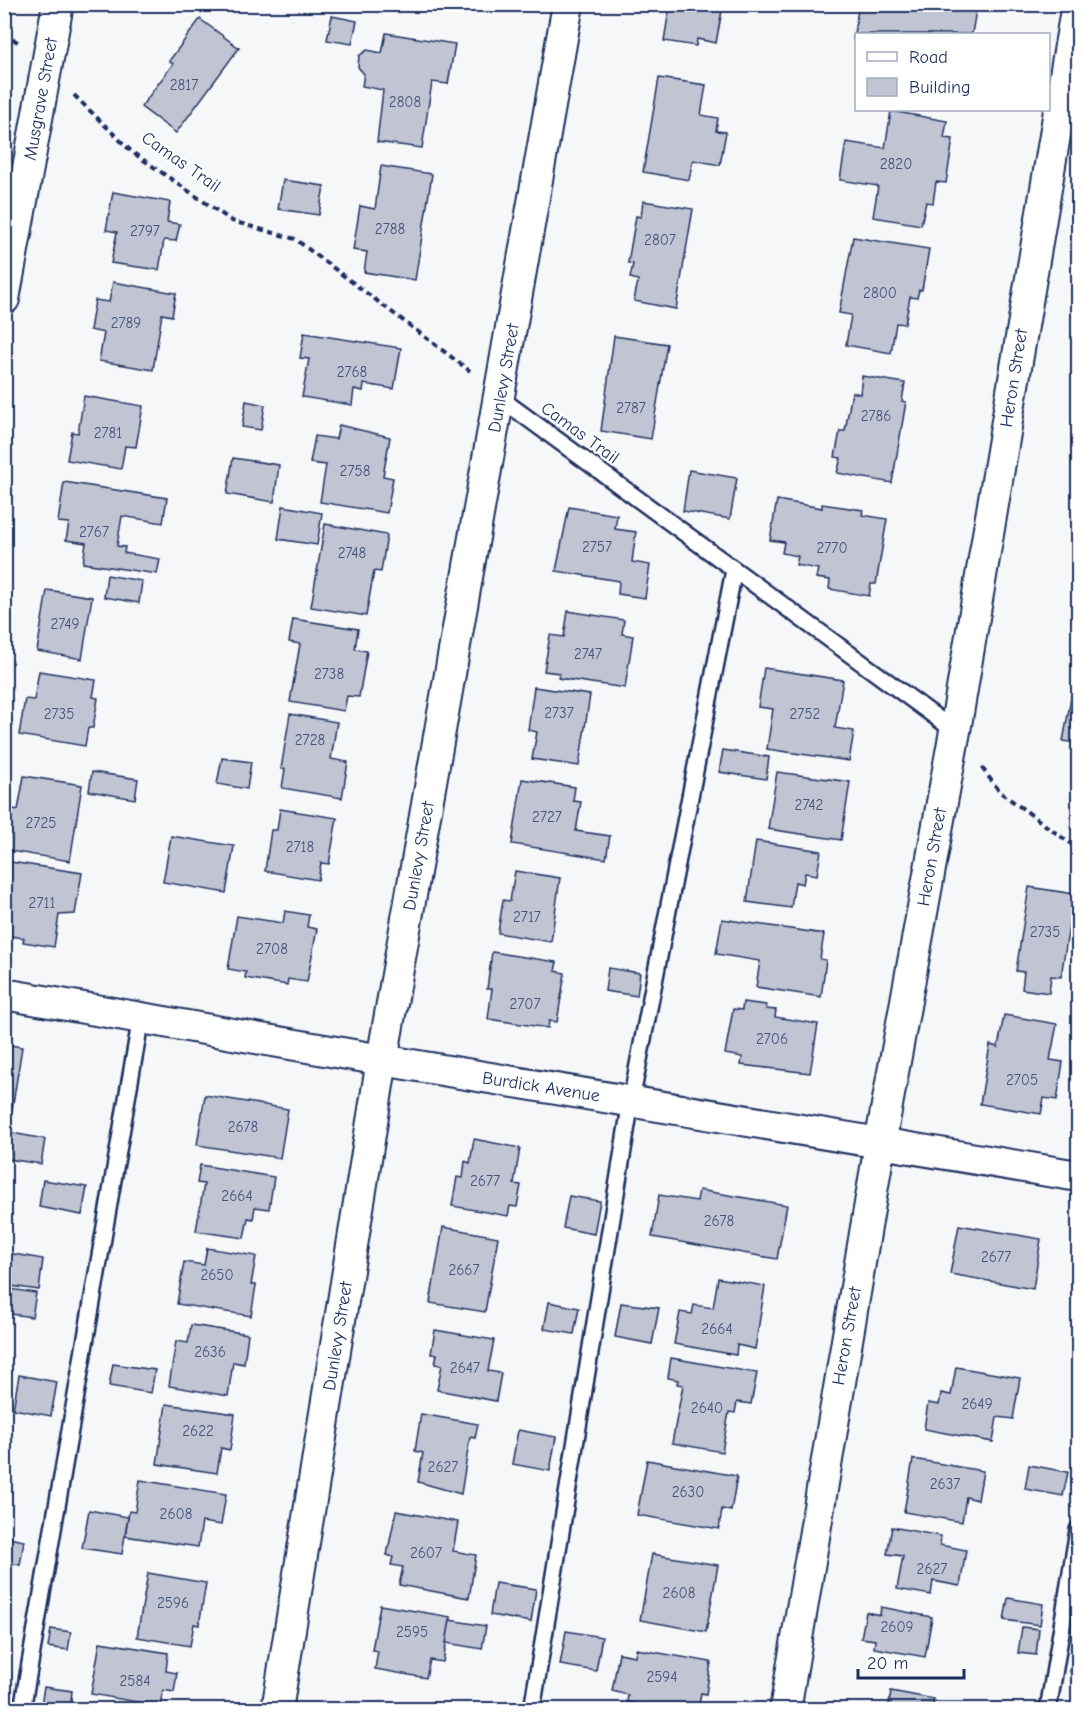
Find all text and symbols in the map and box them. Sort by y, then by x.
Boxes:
legend [855,33,1050,111]
street label: Musgrave Street [20,35,62,162]
text: Road [909,47,948,68]
house number: 2817 [170,76,198,94]
text: Building [909,77,971,98]
house number: 2808 [389,93,421,111]
street label: Camas Trail [137,127,225,197]
house number: 2820 [880,155,912,173]
house number: 2788 [375,220,405,238]
house number: 2797 [130,222,160,240]
house number: 2807 [644,231,676,249]
house number: 2800 [863,284,897,302]
house number: 2789 [111,314,141,332]
street label: Dunlevy Street [484,321,524,434]
street label: Heron Street [996,326,1032,429]
house number: 2768 [337,363,367,381]
street label: Camas Trail [537,398,623,468]
house number: 2787 [616,399,646,417]
house number: 2786 [861,407,891,425]
house number: 2781 [94,424,122,442]
house number: 2758 [340,462,370,480]
house number: 2767 [79,523,109,541]
house number: 2757 [582,538,612,556]
house number: 2770 [816,539,848,557]
house number: 2748 [338,544,366,562]
house number: 2749 [51,615,80,633]
house number: 2747 [574,645,602,663]
house number: 2738 [314,665,344,683]
house number: 2737 [544,704,574,722]
house number: 2735 [44,705,74,723]
house number: 2752 [790,705,820,723]
house number: 2728 [295,731,325,749]
house number: 2742 [795,796,823,814]
street label: Dunlevy Street [399,799,439,912]
street label: Heron Street [913,805,951,908]
house number: 2727 [532,808,562,826]
house number: 2725 [26,814,56,832]
house number: 2718 [286,838,314,856]
house number: 2711 [29,894,55,912]
house number: 2717 [513,908,541,926]
house number: 2735 [1030,923,1060,941]
house number: 2708 [256,940,288,958]
house number: 2707 [509,995,541,1013]
house number: 2706 [756,1030,788,1048]
street label: Burdick Avenue [481,1067,601,1107]
house number: 2705 [1006,1071,1038,1089]
house number: 2678 [228,1118,258,1136]
house number: 2677 [470,1172,500,1190]
house number: 2664 [221,1187,253,1205]
house number: 2678 [704,1212,734,1230]
house number: 2677 [981,1248,1011,1266]
house number: 2667 [448,1261,480,1279]
house number: 2650 [200,1266,234,1284]
street label: Dunlevy Street [319,1279,357,1392]
street label: Heron Street [828,1284,866,1387]
house number: 2664 [701,1320,733,1338]
house number: 2636 [194,1343,226,1361]
house number: 2647 [450,1359,480,1377]
house number: 2649 [961,1395,993,1413]
house number: 2640 [691,1399,723,1417]
house number: 2622 [182,1422,214,1440]
house number: 2627 [428,1458,458,1476]
house number: 2637 [930,1475,960,1493]
house number: 2630 [672,1483,704,1501]
house number: 2608 [160,1505,192,1523]
house number: 2607 [410,1544,442,1562]
house number: 2627 [917,1560,947,1578]
house number: 2608 [663,1584,695,1602]
house number: 2596 [157,1594,189,1612]
house number: 2609 [880,1618,914,1636]
house number: 2595 [396,1623,428,1641]
scale bar [858,1642,964,1680]
text: 20 m [867,1653,908,1674]
house number: 2594 [646,1668,678,1686]
house number: 2584 [120,1672,150,1690]

